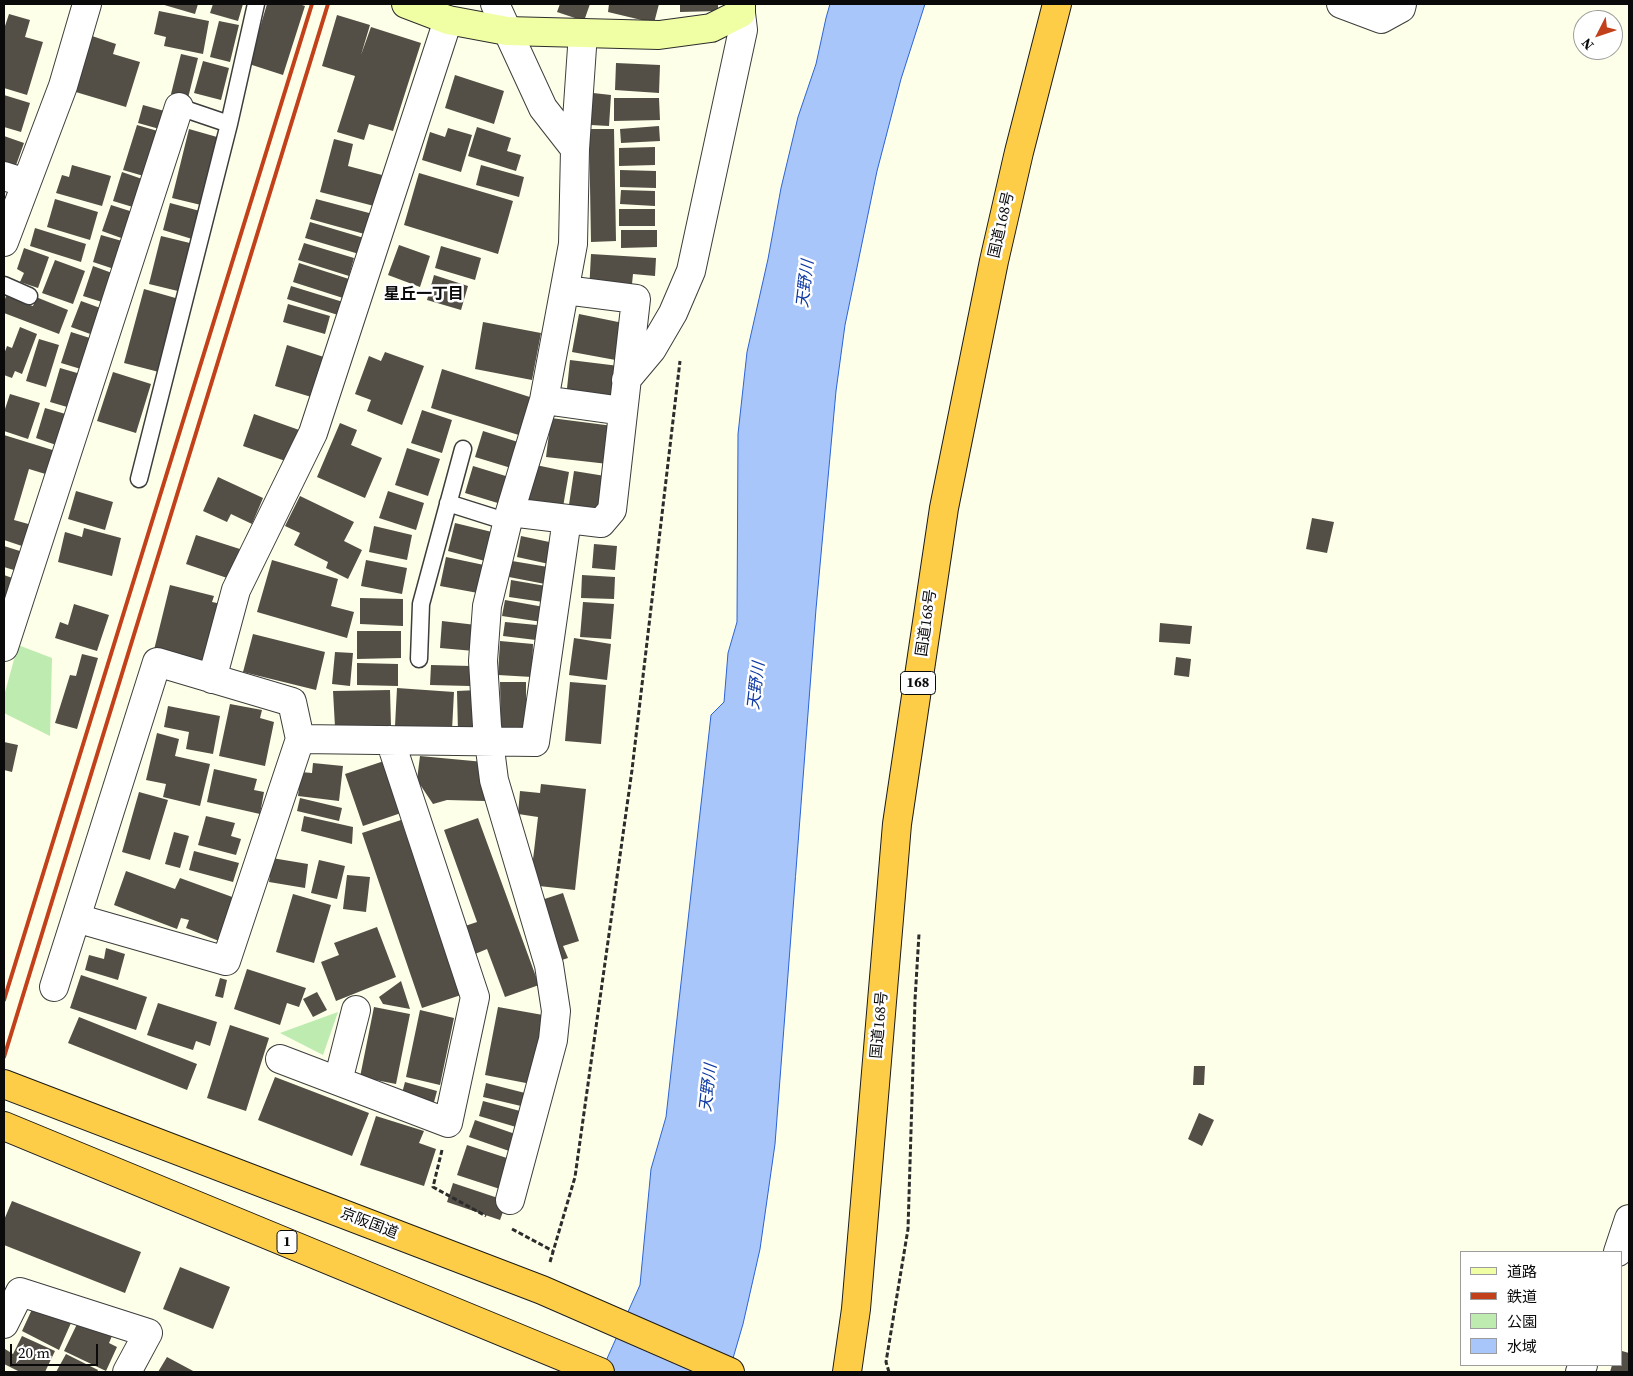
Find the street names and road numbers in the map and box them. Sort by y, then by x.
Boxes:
street label: 国道168号 [986,190,1018,260]
street label: 国道168号 [913,588,941,658]
road number: 168 [900,671,936,694]
street label: 国道168号 [868,991,892,1059]
street label: 京阪国道 [338,1205,400,1243]
road number: 1 [277,1230,297,1254]

